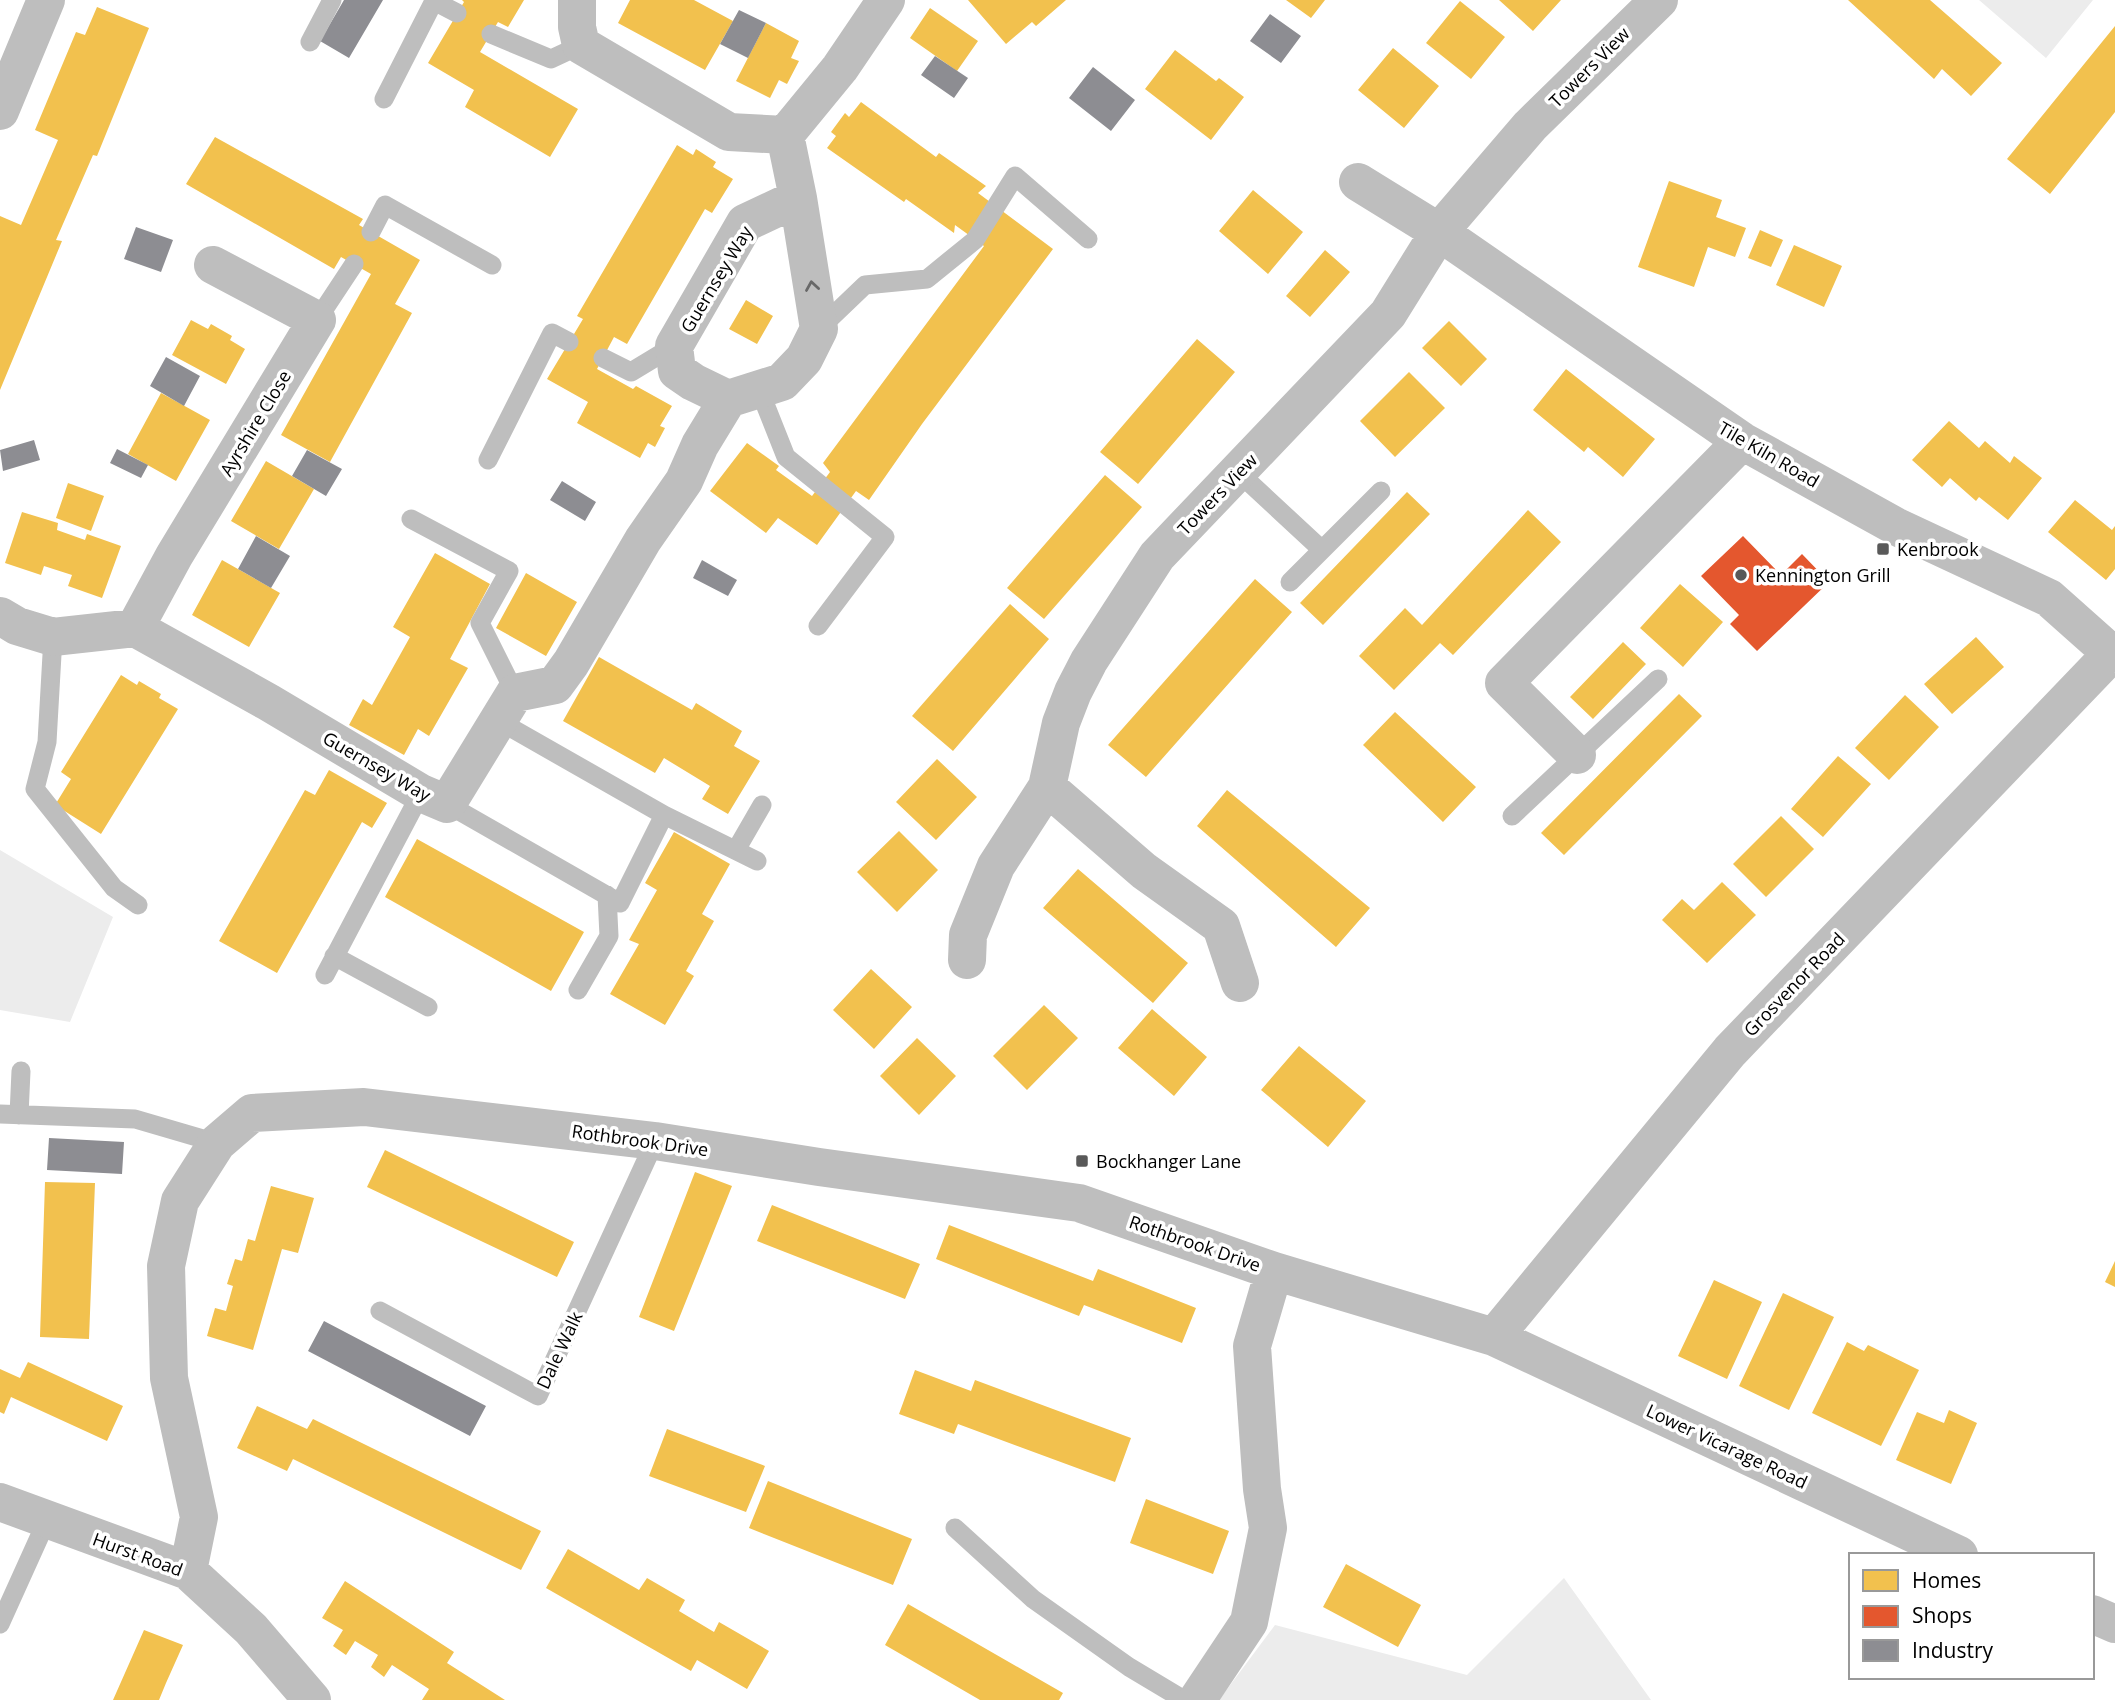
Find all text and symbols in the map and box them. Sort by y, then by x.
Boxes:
street label: Towers View [1543,21,1635,113]
street label: Guernsey Way [675,220,758,337]
one-way arrow [805,280,820,291]
street label: Ayrshire Close [214,366,296,480]
street label: Tile Kiln Road [1714,415,1824,493]
street label: Towers View [1172,448,1262,540]
place label: Kenbrook [1897,537,1979,561]
marker: Kenbrook [1875,541,1891,557]
place label: Kennington Grill [1755,563,1891,587]
marker: Kennington Grill [1733,567,1749,583]
street label: Guernsey Way [319,725,436,807]
street label: Grosvenor Road [1738,927,1850,1041]
street label: Rothbrook Drive [570,1119,710,1161]
place label: Bockhanger Lane [1096,1149,1241,1173]
marker: Bockhanger Lane [1074,1153,1090,1169]
street label: Rothbrook Drive [1126,1209,1264,1277]
street label: Dale Walk [531,1307,588,1393]
street label: Lower Vicarage Road [1643,1398,1811,1494]
street label: Hurst Road [90,1527,186,1581]
legend [1849,1553,2094,1679]
text: Homes [1912,1566,1981,1594]
text: Shops [1912,1601,1972,1629]
text: Industry [1912,1636,1994,1664]

